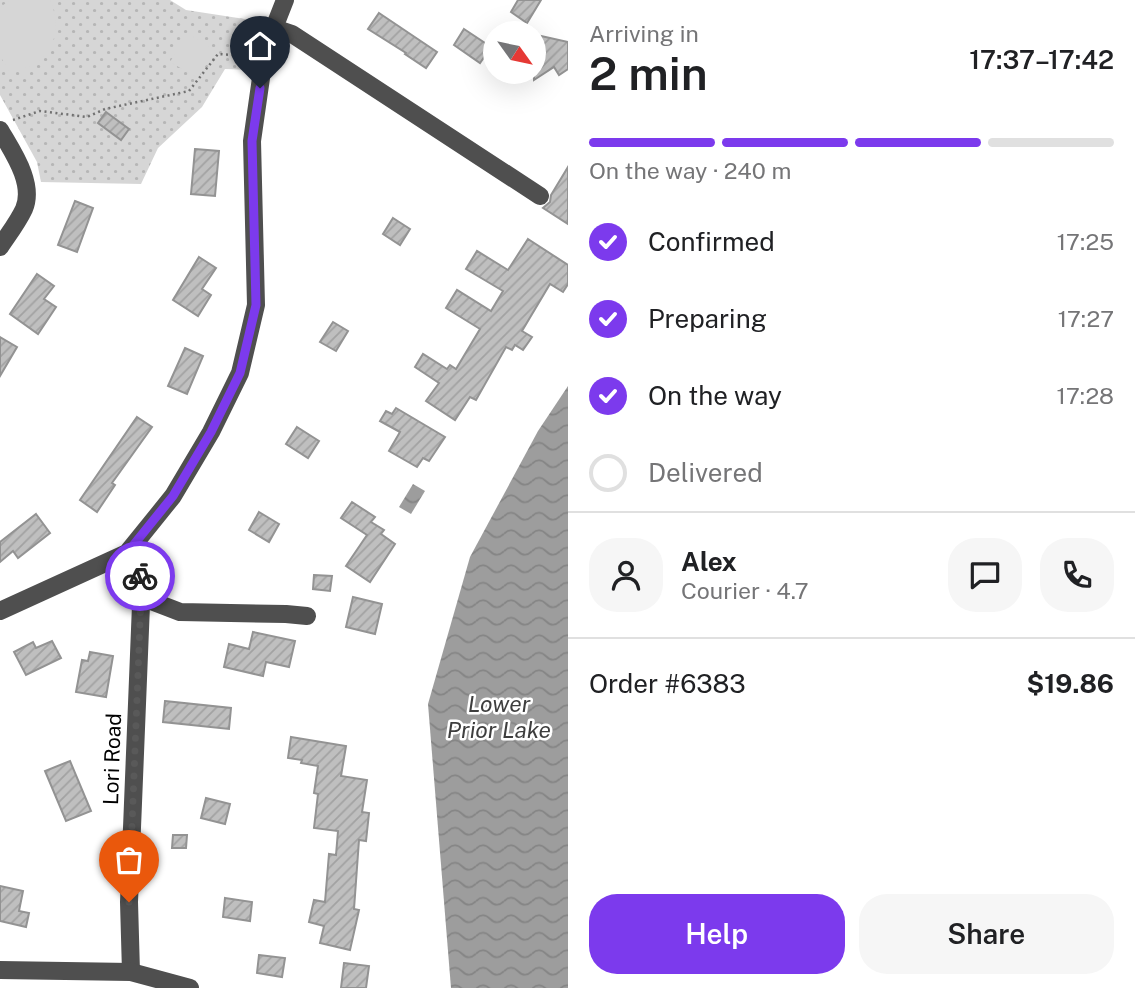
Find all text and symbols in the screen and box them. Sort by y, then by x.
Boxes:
pin [230,16,290,88]
text: Arriving in [589,20,699,47]
north arrow [483,21,546,84]
map controls [483,21,546,84]
icon: home [241,27,279,65]
text: 17:37–17:42 [969,44,1114,75]
text: 2 min [589,46,708,100]
text: On the way · 240 m [589,157,791,184]
icon: check [589,223,627,261]
text: Confirmed [648,226,775,257]
text: 17:25 [1057,228,1114,255]
icon: check [589,300,627,338]
text: Preparing [648,303,767,334]
text: 17:27 [1058,305,1114,332]
icon: check [589,377,627,415]
text: On the way [648,380,782,411]
text: 17:28 [1057,382,1114,409]
text: Delivered [648,457,763,488]
button: person [589,538,663,612]
button: chat [948,538,1022,612]
button: phone [1040,538,1114,612]
courier [105,541,175,611]
text: Alex [681,546,737,577]
icon: bike [121,557,159,595]
text: Courier · 4.7 [681,577,809,604]
text: Order #6383 [589,668,746,699]
text: $19.86 [1027,668,1114,699]
water label: Lower Prior Lake [447,690,551,743]
street label: Lori Road [98,713,126,805]
pin [99,830,159,902]
icon: bag [110,841,148,879]
button: Help [589,894,845,974]
button: Share [859,894,1114,974]

